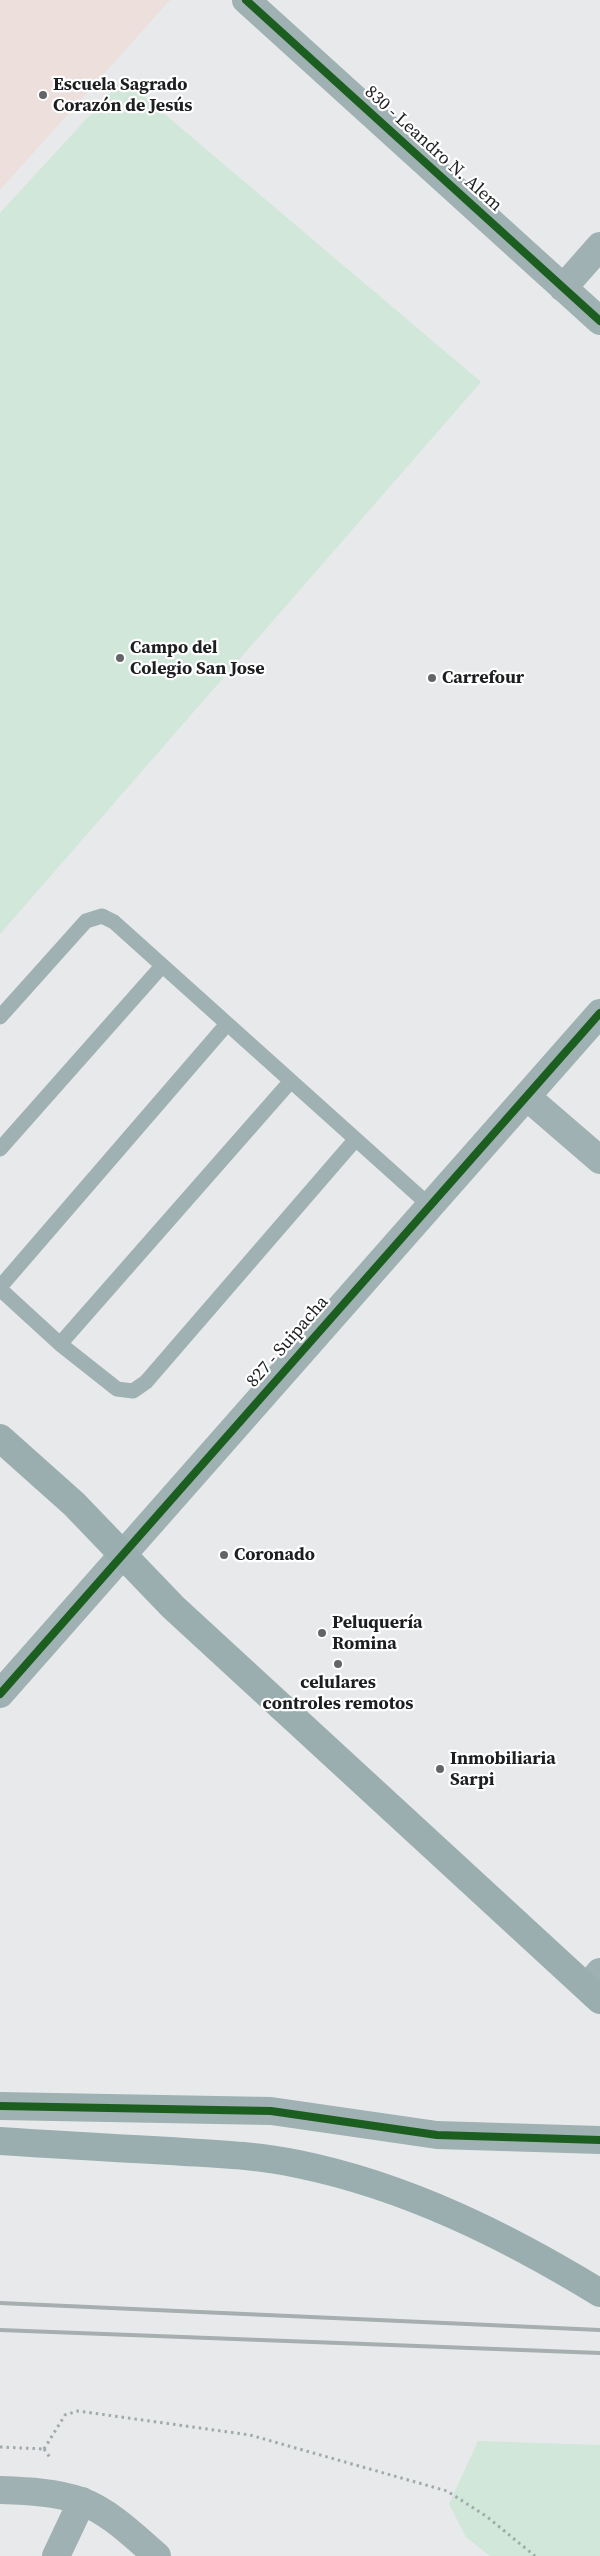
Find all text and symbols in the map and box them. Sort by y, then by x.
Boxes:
place label: Escuela Sagrado Corazón de Jesús [53,74,192,116]
street label: 830 - Leandro N. Alem [360,82,506,216]
marker: Escuela Sagrado Corazón de Jesús [37,89,49,101]
place label: Campo del Colegio San Jose [130,637,265,680]
marker: Campo del Colegio San Jose [114,652,126,664]
place label: Carrefour [442,667,524,689]
marker: Carrefour [426,672,438,684]
street label: 827 - Suipacha [242,1292,334,1392]
place label: Coronado [234,1544,315,1566]
marker: Coronado [218,1549,230,1561]
place label: Peluquería Romina [332,1612,423,1655]
marker: Peluquería Romina [316,1627,328,1639]
marker: celulares controles remotos [332,1658,344,1670]
place label: celulares controles remotos [263,1672,413,1715]
place label: Inmobiliaria Sarpi [450,1748,556,1790]
marker: Inmobiliaria Sarpi [434,1763,446,1775]

